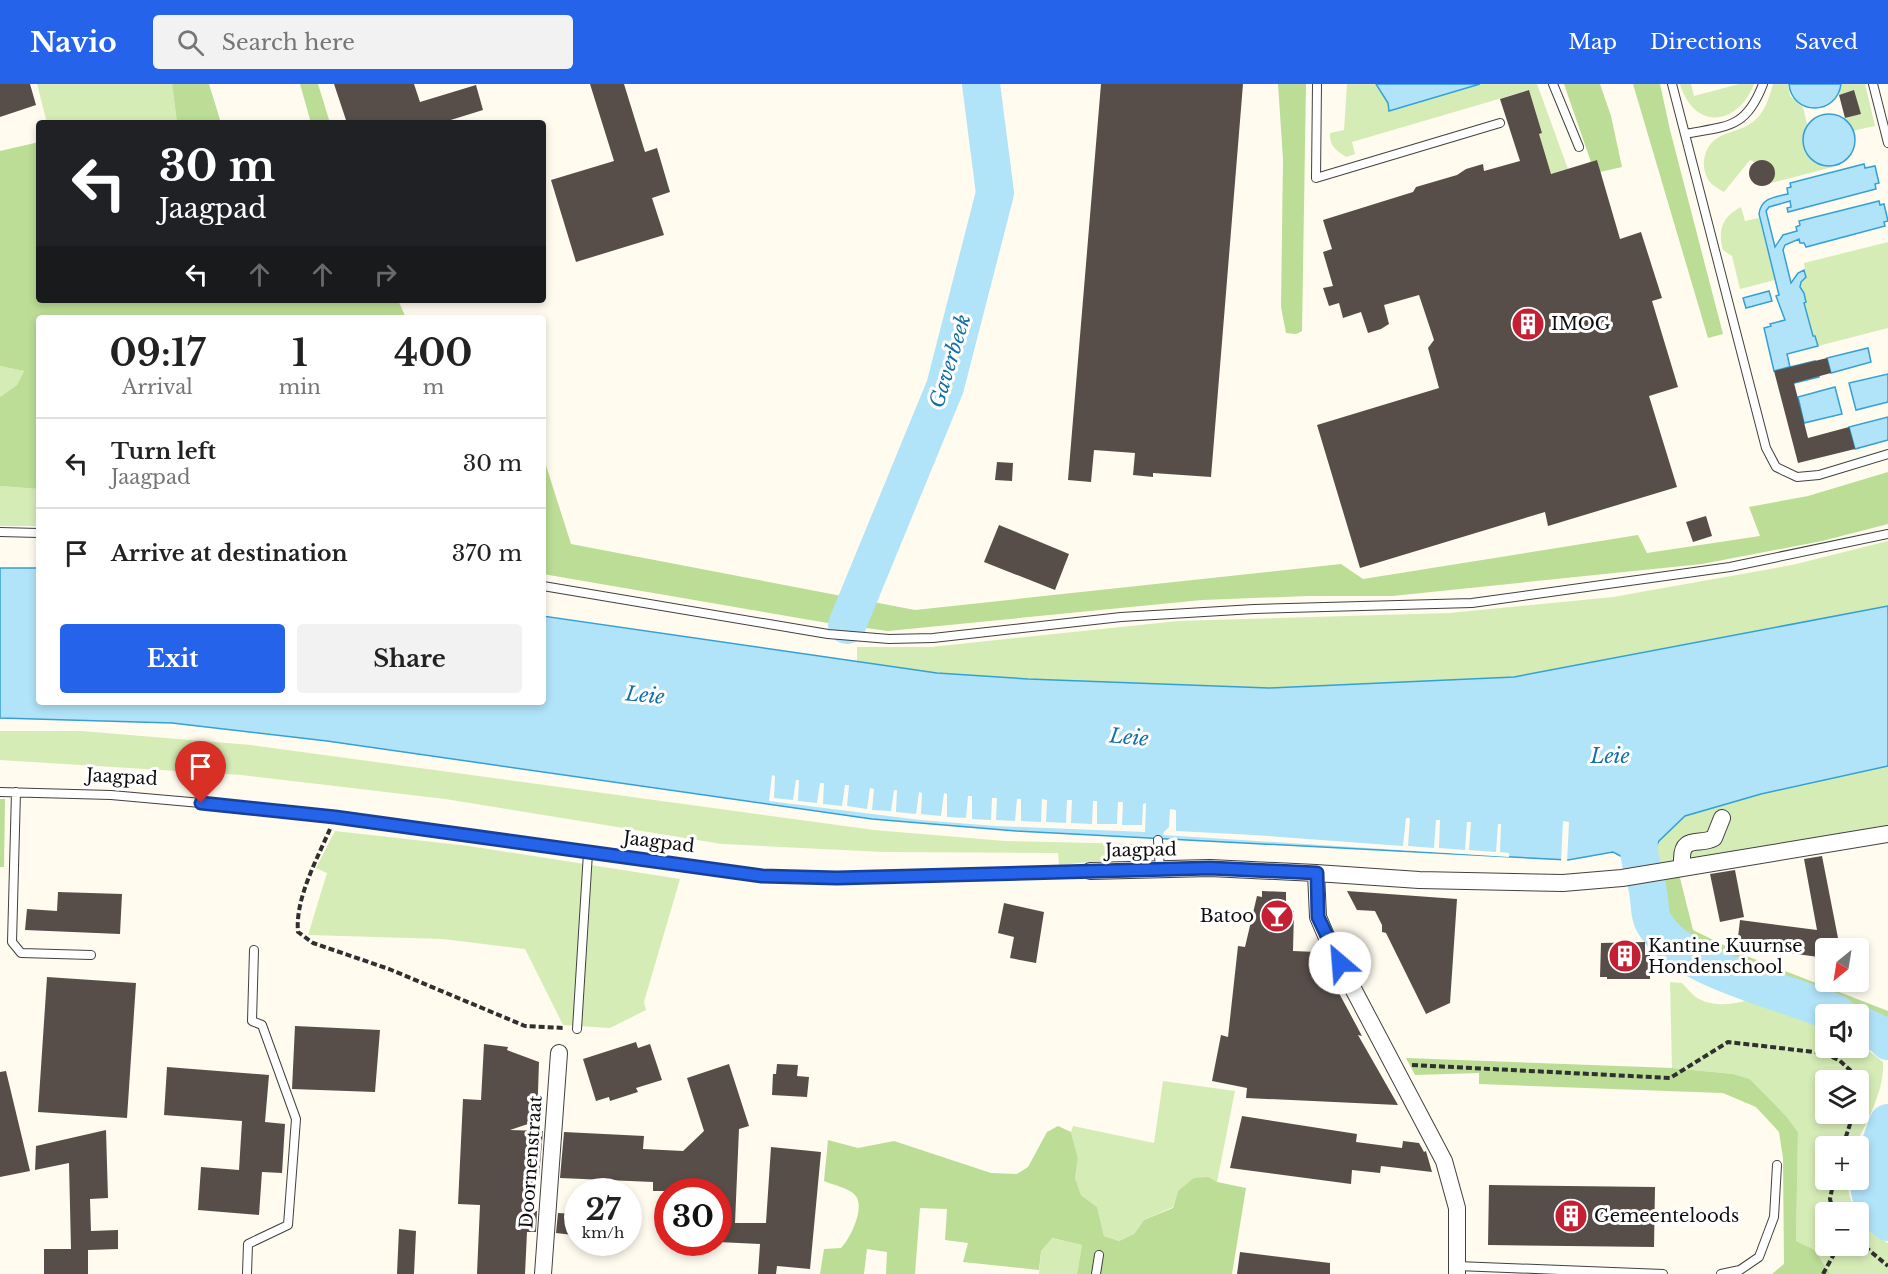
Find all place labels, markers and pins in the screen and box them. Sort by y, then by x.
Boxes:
building icon: IMOG [1510,306,1546,342]
place label: IMOG [1551,313,1611,335]
pin [175,741,226,803]
bar icon: Batoo [1259,898,1295,934]
place label: Batoo [1200,905,1254,927]
place label: Kantine Kuurnse Hondenschool [1648,935,1803,978]
building icon: Kantine Kuurnse Hondenschool [1607,938,1643,974]
building icon: Gemeenteloods [1553,1198,1589,1234]
place label: Gemeenteloods [1594,1205,1739,1227]

